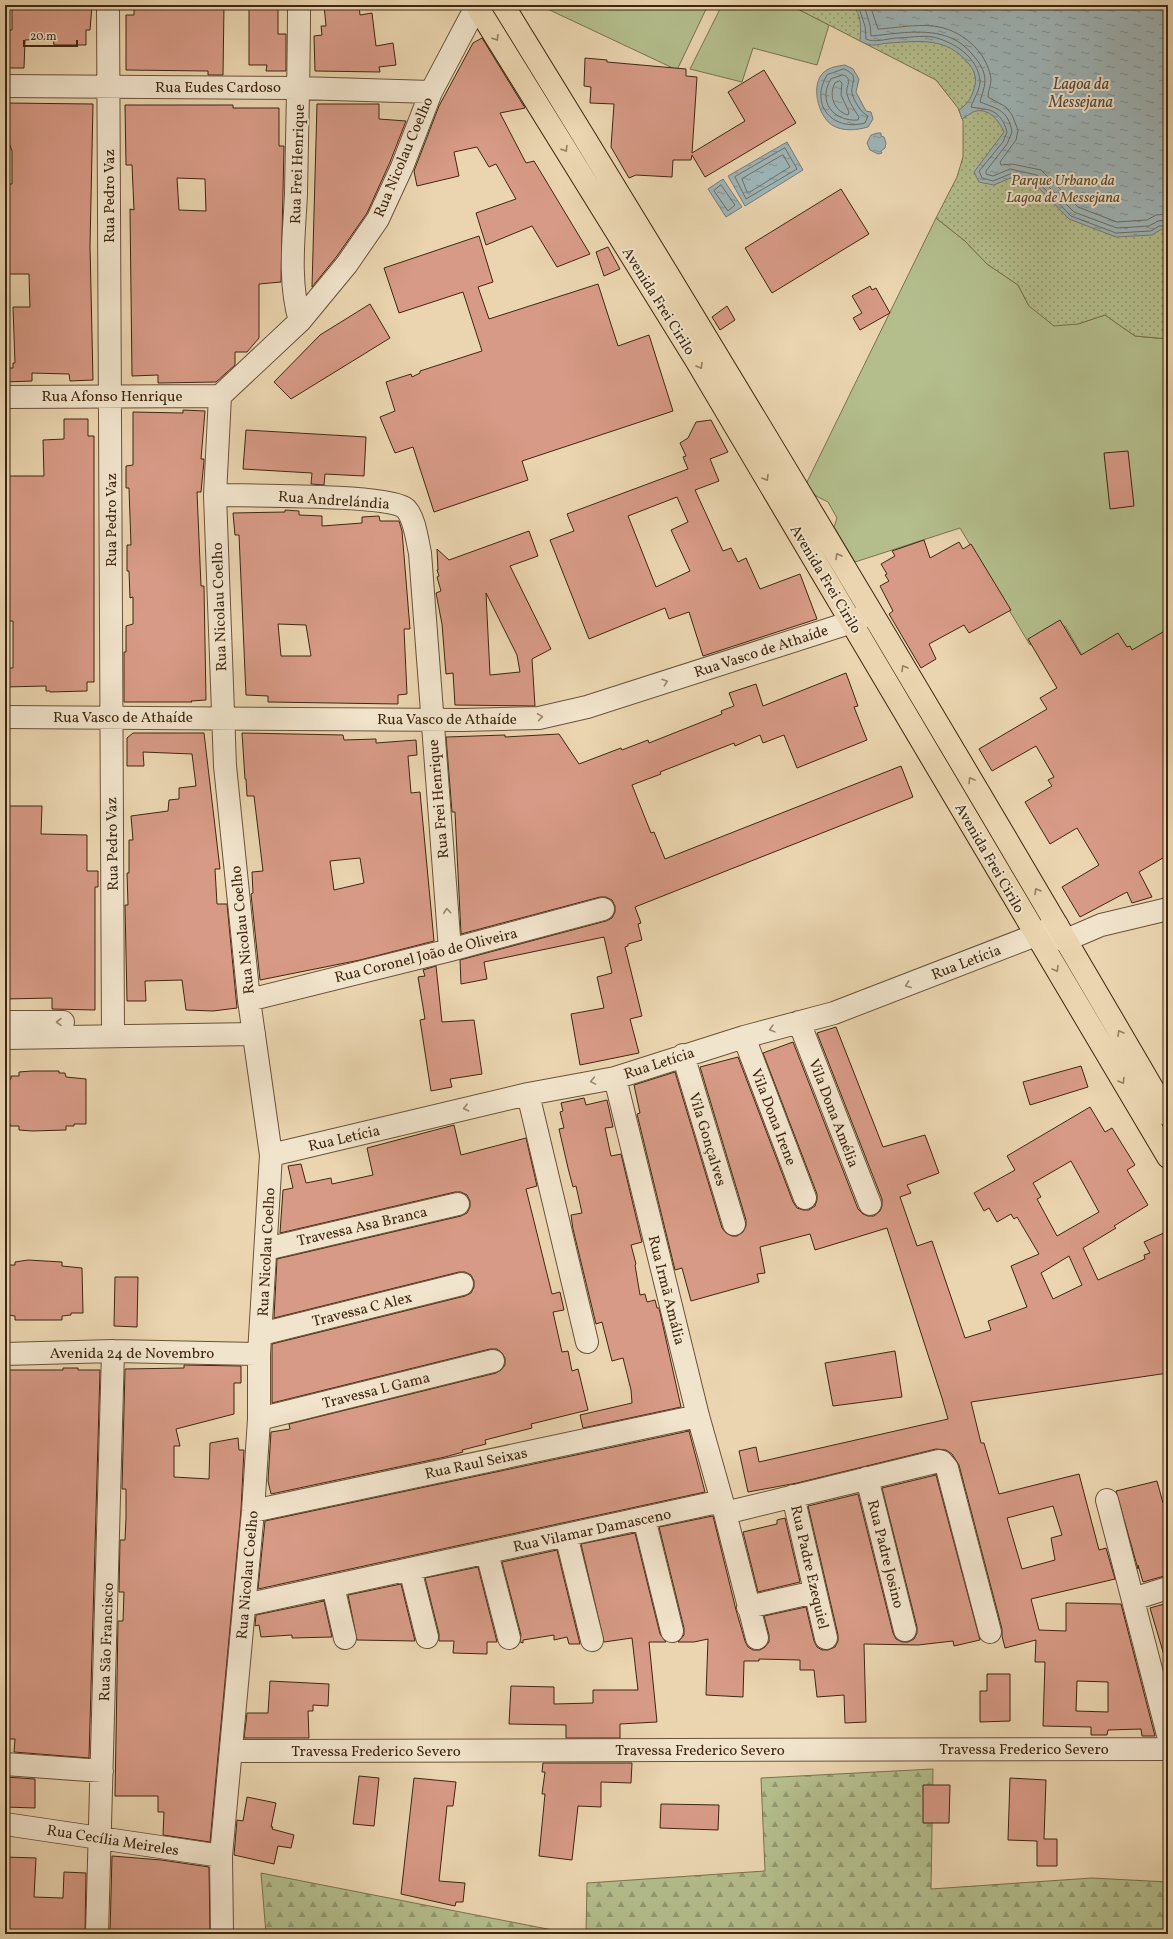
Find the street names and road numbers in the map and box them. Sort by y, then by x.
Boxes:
street label: Rua Eudes Cardoso [155,78,281,99]
street label: Rua Nicolau Coelho [369,94,439,221]
street label: Rua Frei Henrique [286,104,311,224]
street label: Rua Pedro Vaz [100,149,121,243]
street label: Avenida Frei Cirilo [616,244,699,360]
street label: Rua Afonso Henrique [41,387,183,408]
street label: Rua Pedro Vaz [102,473,123,567]
street label: Rua Andrelándia [277,487,390,516]
street label: Avenida Frei Cirilo [784,521,865,638]
street label: Rua Nicolau Coelho [208,542,233,672]
street label: Rua Vasco de Athaíde [692,621,831,684]
street label: Rua Vasco de Athaíde [53,708,193,729]
street label: Rua Vasco de Athaíde [377,710,517,731]
street label: Rua Frei Henrique [424,738,455,860]
street label: Rua Pedro Vaz [102,797,125,891]
street label: Avenida Frei Cirilo [949,800,1029,917]
street label: Rua Nicolau Coelho [226,865,261,995]
street label: Rua Coronel João de Oliveira [333,924,520,989]
street label: Rua Letícia [929,940,1004,986]
street label: Rua Letícia [621,1043,698,1086]
street label: Vila Dona Amélia [802,1056,863,1171]
street label: Vila Dona Irene [744,1066,801,1169]
street label: Vila Gonçalves [682,1090,731,1189]
street label: Rua Letícia [306,1121,382,1158]
street label: Rua Nicolau Coelho [254,1187,281,1317]
street label: Travessa Asa Branca [295,1202,430,1253]
street label: Rua Irmã Amália [642,1233,689,1347]
street label: Travessa C Alex [310,1288,415,1333]
street label: Avenida 24 de Novembro [50,1344,214,1365]
street label: Travessa L Gama [320,1368,432,1415]
street label: Rua Raul Seixas [423,1443,530,1486]
street label: Rua Padre Josino [861,1498,908,1611]
street label: Rua Padre Ezequiel [784,1503,833,1631]
street label: Rua Vilamar Damasceno [511,1504,673,1558]
street label: Rua Nicolau Coelho [232,1510,265,1640]
street label: Rua São Francisco [95,1582,120,1702]
street label: Travessa Frederico Severo [939,1740,1109,1761]
street label: Travessa Frederico Severo [615,1741,785,1762]
street label: Travessa Frederico Severo [291,1742,461,1763]
street label: Rua Cecília Meireles [45,1821,180,1862]

